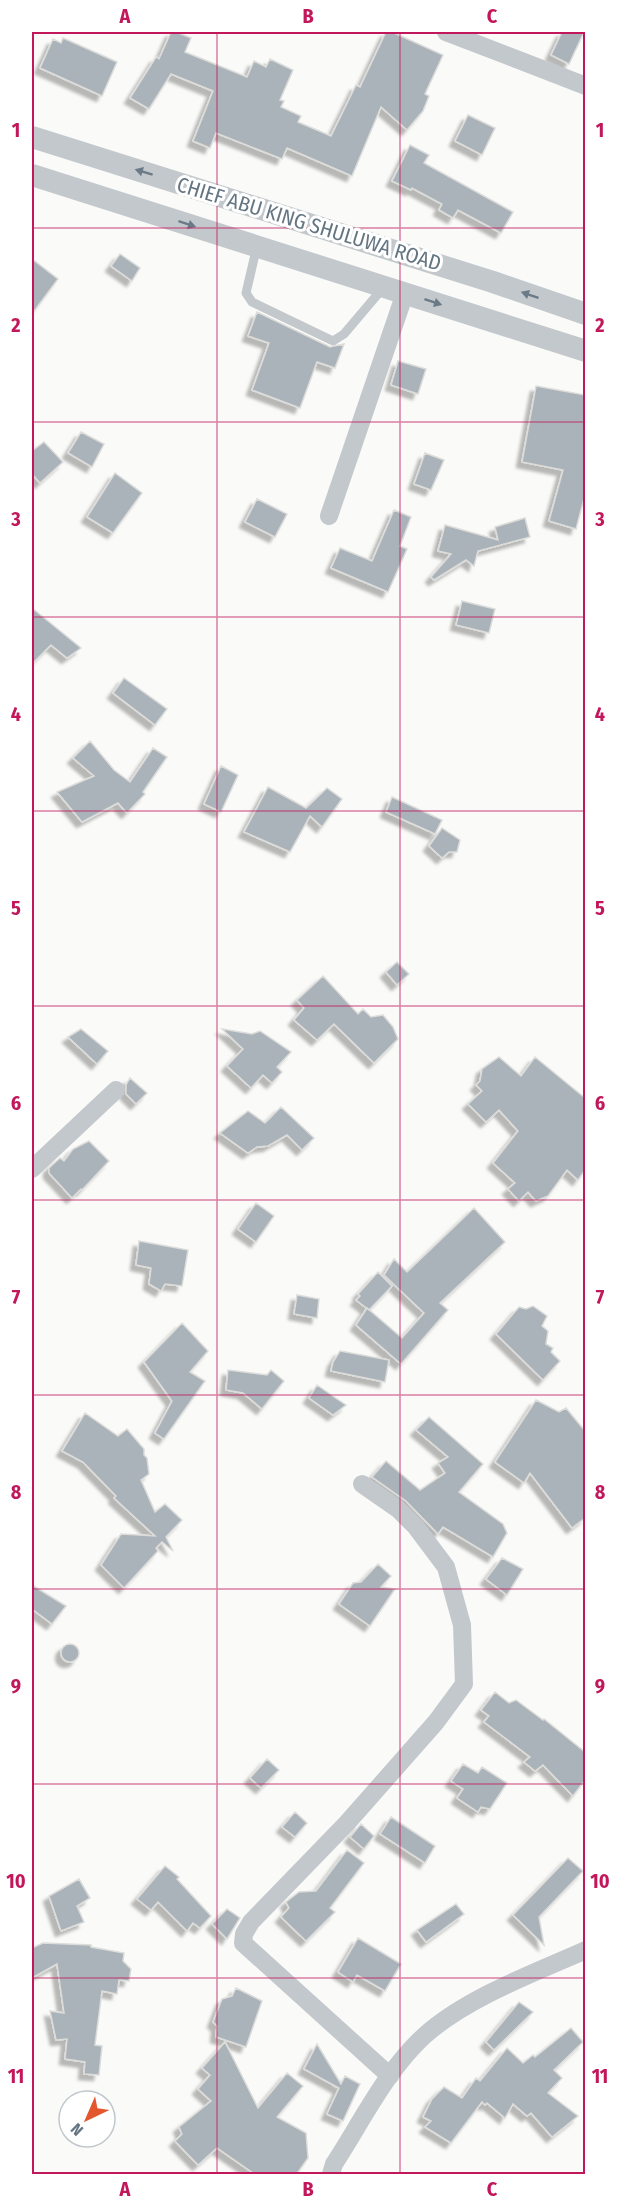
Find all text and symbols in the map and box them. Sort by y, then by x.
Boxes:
text: A [119,4,132,28]
text: B [302,4,314,28]
text: C [487,4,498,28]
text: 1 [12,118,20,142]
text: 1 [596,118,604,142]
one-way arrow [135,167,153,176]
street label: CHIEF ABU KING SHULUWA ROAD [174,171,444,277]
one-way arrow [178,220,196,229]
one-way arrow [521,289,539,299]
one-way arrow [424,298,442,307]
text: 2 [10,313,21,337]
text: 2 [594,313,605,337]
text: 3 [10,507,21,531]
text: 3 [594,507,605,531]
text: 4 [11,702,21,726]
text: 4 [595,702,605,726]
text: 5 [11,896,21,920]
text: 5 [595,896,605,920]
text: 6 [11,1091,21,1115]
text: 6 [595,1091,605,1115]
text: 7 [12,1285,21,1309]
text: 7 [596,1285,605,1309]
text: 8 [11,1480,22,1504]
text: 8 [595,1480,606,1504]
text: 9 [11,1674,21,1698]
text: 9 [595,1674,605,1698]
text: 10 [6,1869,26,1893]
text: 10 [590,1869,610,1893]
text: 11 [8,2064,24,2088]
text: 11 [592,2064,608,2088]
north arrow [57,2089,117,2149]
text: N [67,2119,87,2140]
text: A [119,2177,132,2201]
text: B [302,2177,314,2201]
text: C [487,2177,498,2201]

